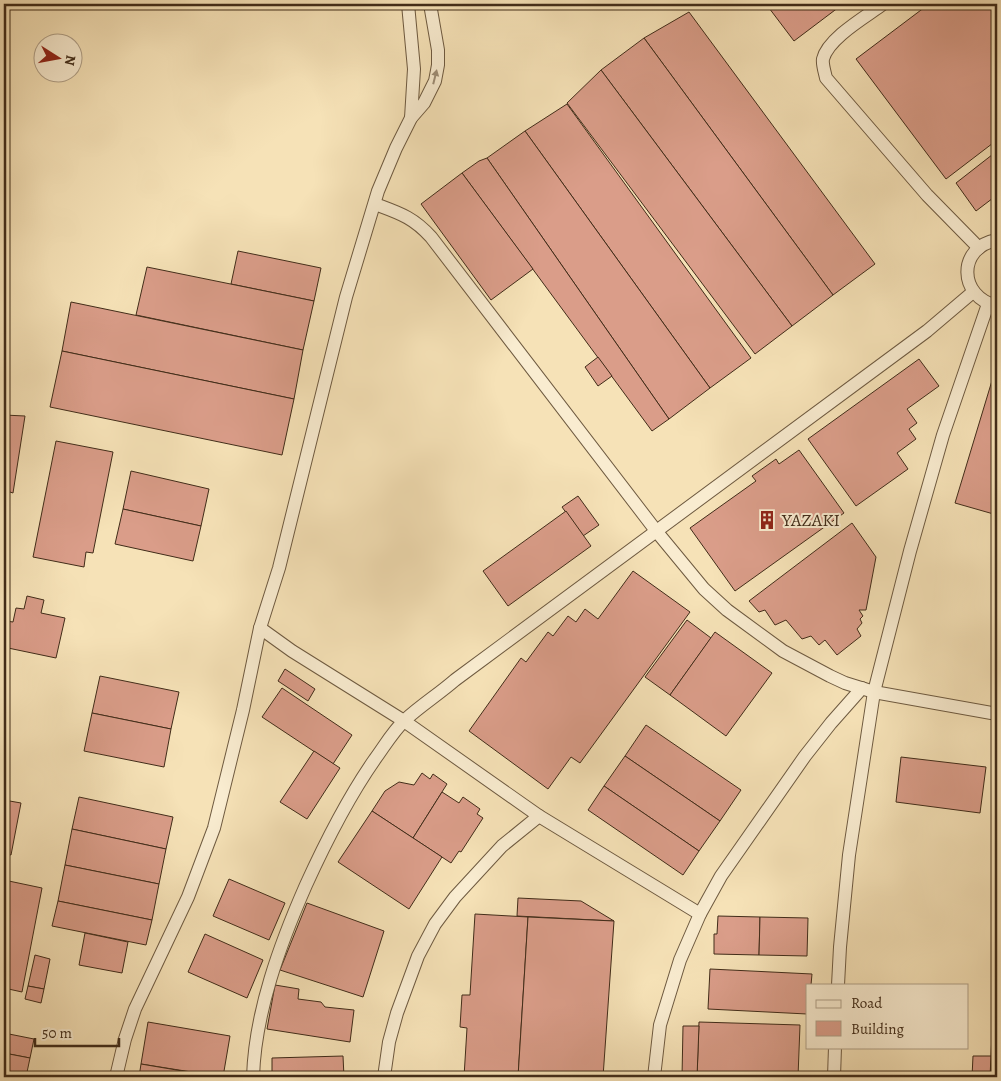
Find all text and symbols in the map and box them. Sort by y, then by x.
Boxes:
north arrow [32,32,82,82]
text: N [60,54,81,67]
one-way arrow [431,69,439,84]
place label: YAZAKI [781,508,840,532]
building icon: YAZAKI [756,509,778,531]
legend [806,984,968,1048]
text: Road [851,993,883,1013]
scale bar [35,1016,119,1048]
text: Building [851,1019,904,1039]
text: 50 m [42,1023,72,1043]

